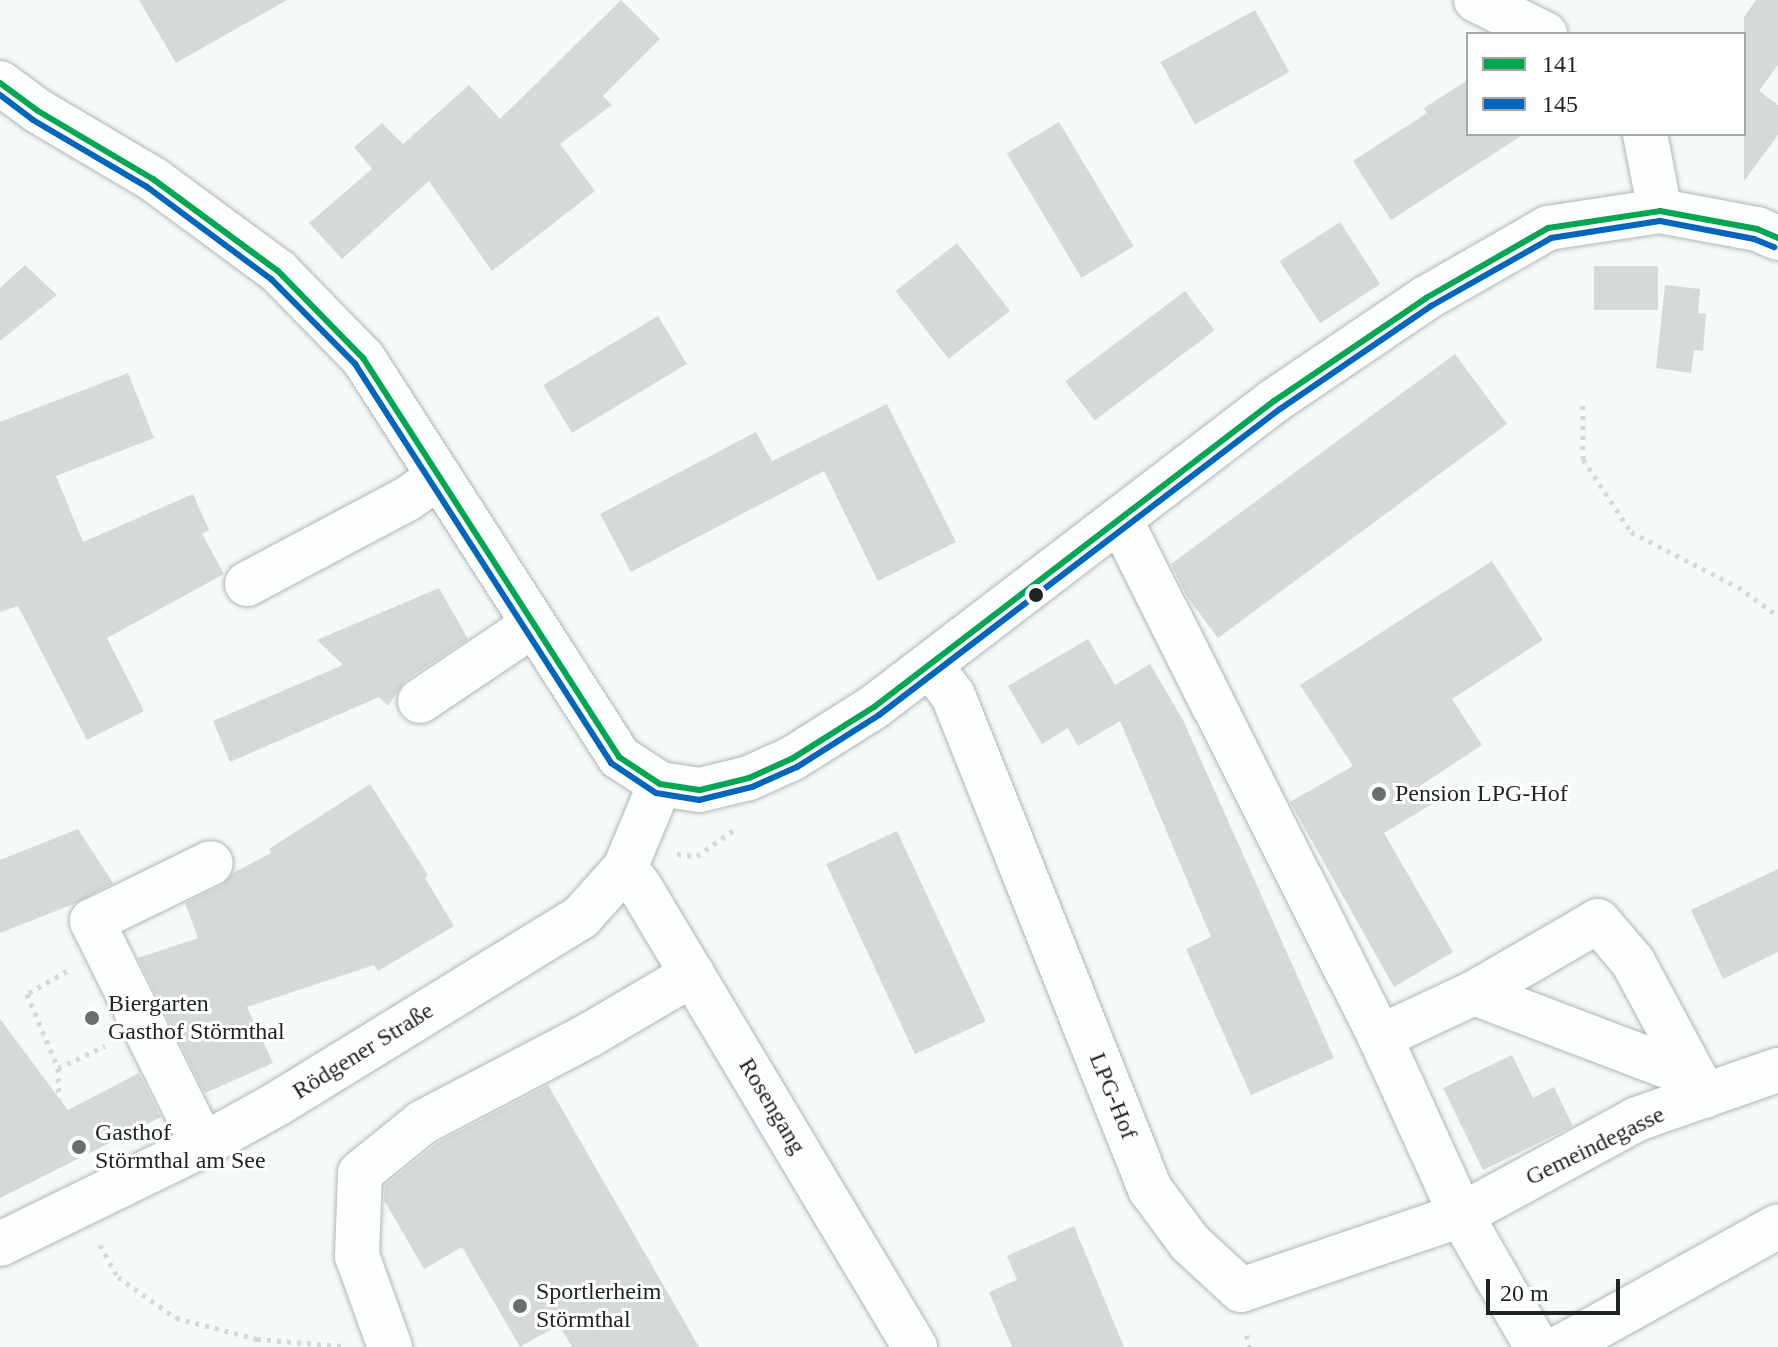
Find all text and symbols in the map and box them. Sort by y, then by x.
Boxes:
legend [1466,32,1746,136]
text: 141 [1542,51,1578,77]
text: 145 [1542,91,1578,117]
unlabelled marker [1028,587,1044,603]
place label: Pension LPG-Hof [1395,780,1568,808]
marker: Pension LPG-Hof [1370,785,1388,803]
place label: Biergarten Gasthof Störmthal [108,990,285,1046]
street label: Rödgener Straße [287,996,439,1106]
marker: Biergarten Gasthof Störmthal [83,1009,101,1027]
street label: LPG-Hof [1083,1049,1143,1143]
street label: Rosengang [732,1053,812,1159]
street label: Gemeindegasse [1521,1100,1669,1192]
place label: Gasthof Störmthal am See [95,1119,266,1175]
marker: Gasthof Störmthal am See [70,1138,88,1156]
scale bar [1490,1263,1624,1313]
place label: Sportlerheim Störmthal [536,1278,661,1334]
text: 20 m [1500,1280,1549,1306]
marker: Sportlerheim Störmthal [511,1297,529,1315]

